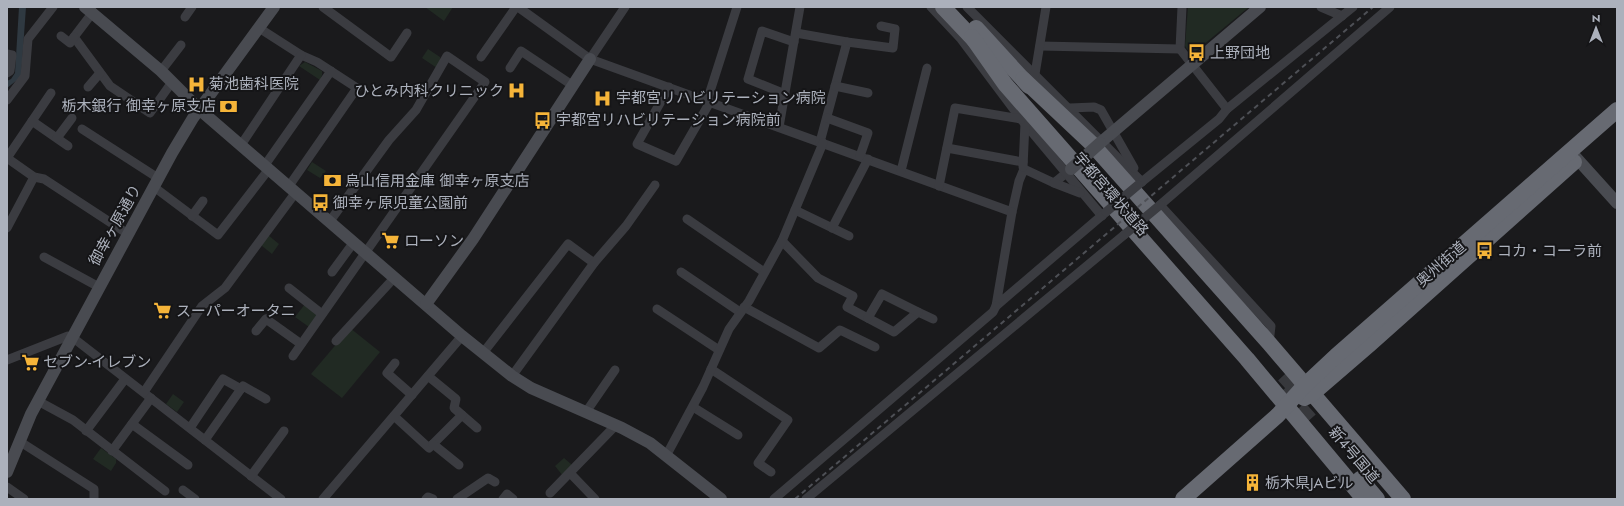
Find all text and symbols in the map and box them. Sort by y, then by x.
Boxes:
north arrow [1576,8,1616,48]
text: N [1592,10,1600,26]
place label: 上野団地 [1210,42,1270,64]
bus stop icon: 上野団地 [1187,43,1207,63]
place label: 菊池歯科医院 [209,73,299,95]
hospital icon: 菊池歯科医院 [186,74,206,94]
place label: ひとみ内科クリニック [354,80,504,102]
hospital icon: ひとみ内科クリニック [507,81,527,101]
place label: 宇都宮リハビリテーション病院 [616,87,826,109]
hospital icon: 宇都宮リハビリテーション病院 [593,88,613,108]
place label: 栃木銀行 御幸ヶ原支店 [61,95,216,117]
bank icon: 栃木銀行 御幸ヶ原支店 [219,96,239,116]
place label: 宇都宮リハビリテーション病院前 [556,109,781,131]
bus stop icon: 宇都宮リハビリテーション病院前 [533,110,553,130]
street label: 宇都宮環状道路 [1068,147,1154,241]
place label: 烏山信用金庫 御幸ヶ原支店 [345,170,530,192]
bank icon: 烏山信用金庫 御幸ヶ原支店 [322,171,342,191]
street label: 御幸ヶ原通り [84,180,146,270]
place label: 御幸ヶ原児童公園前 [333,192,468,214]
bus stop icon: 御幸ヶ原児童公園前 [310,193,330,213]
place label: ローソン [404,230,464,252]
supermarket icon: ローソン [381,231,401,251]
street label: 奥州街道 [1411,236,1471,292]
place label: コカ・コーラ前 [1497,240,1602,262]
bus stop icon: コカ・コーラ前 [1474,241,1494,261]
place label: スーパーオータニ [176,300,296,322]
supermarket icon: スーパーオータニ [153,301,173,321]
place label: セブン-イレブン [43,351,151,373]
supermarket icon: セブン-イレブン [20,352,40,372]
street label: 新4号国道 [1323,422,1385,488]
place label: 栃木県JAビル [1265,472,1354,494]
building icon: 栃木県JAビル [1242,473,1262,493]

